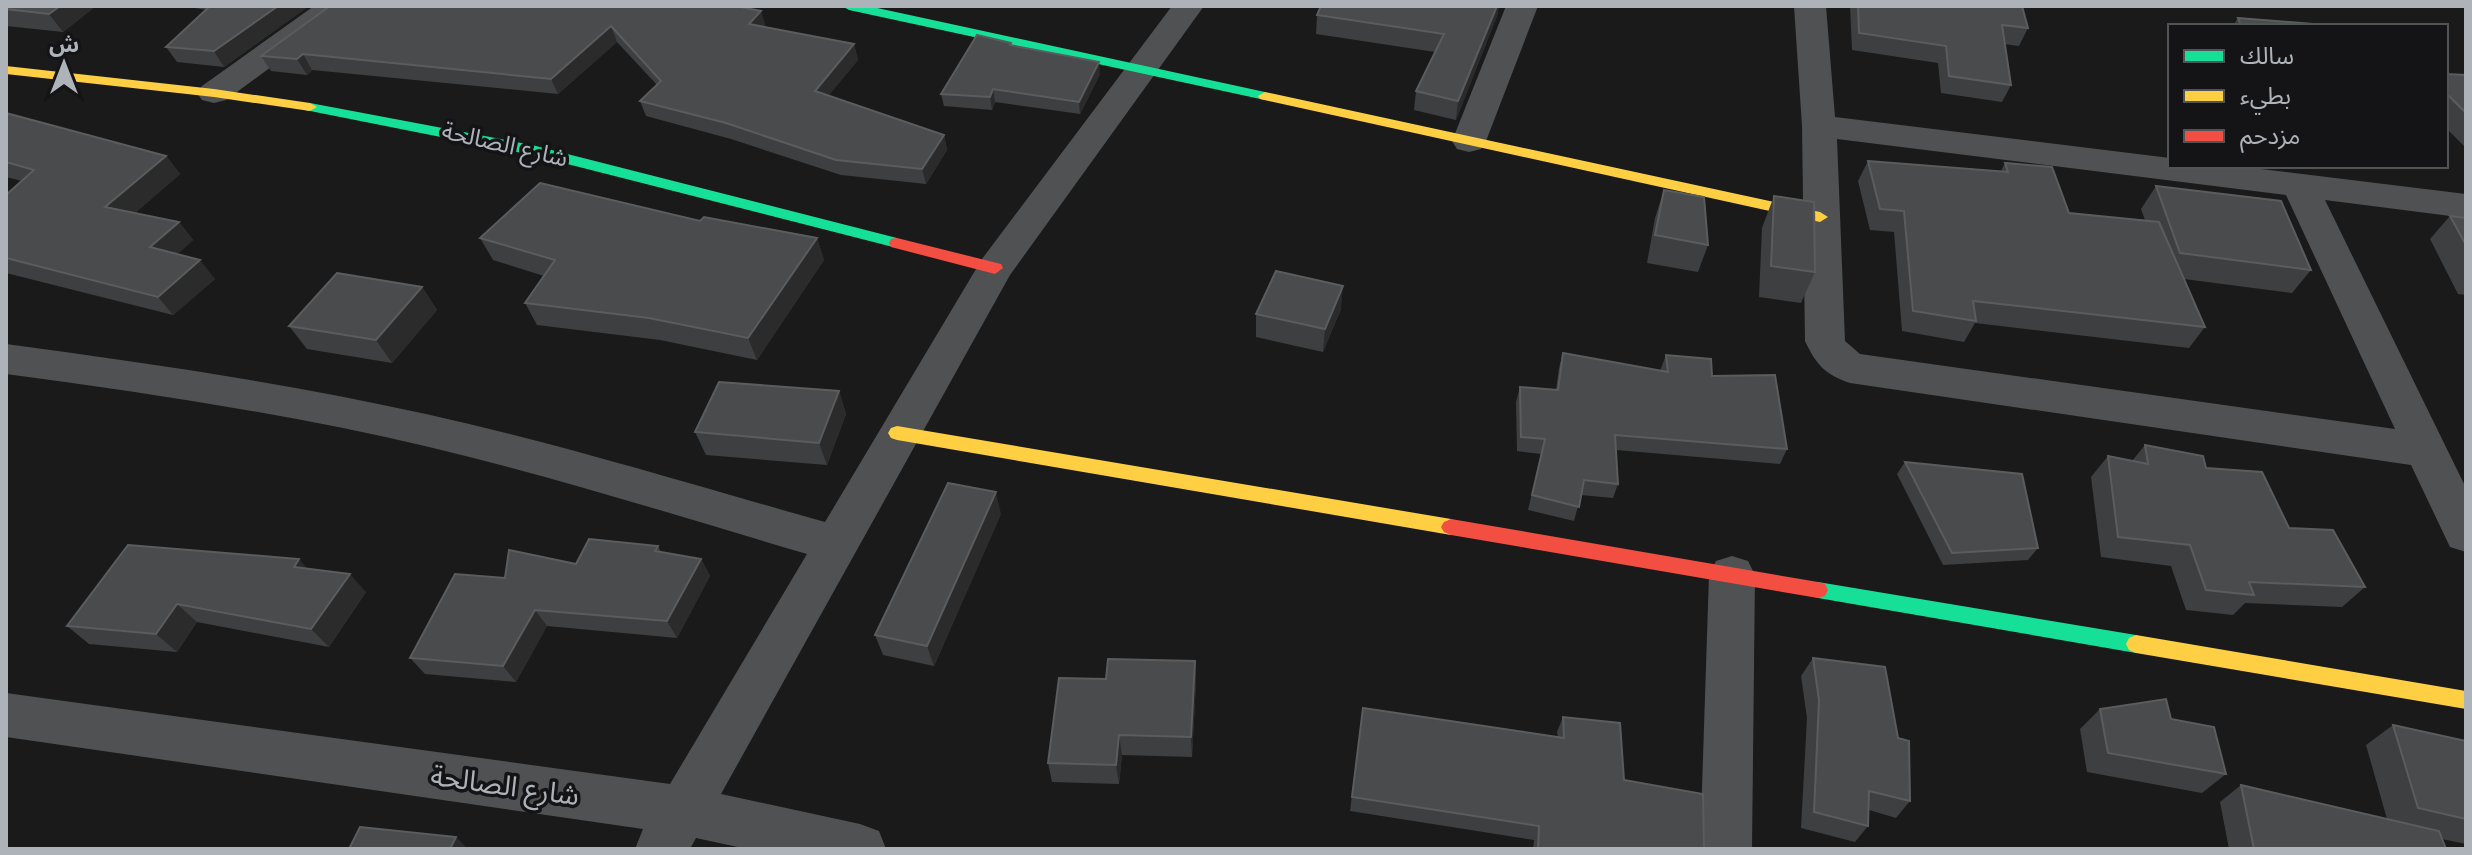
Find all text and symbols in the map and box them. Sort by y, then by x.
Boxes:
north arrow [24,24,104,104]
legend [2168,24,2448,168]
text: ش [49,31,79,57]
text: سالك [2240,41,2294,70]
text: بطيء [2240,81,2291,115]
street label: شارع الصالحة [438,115,571,175]
text: مزدحم [2240,121,2300,153]
street label: شارع الصالحة [428,758,582,816]

